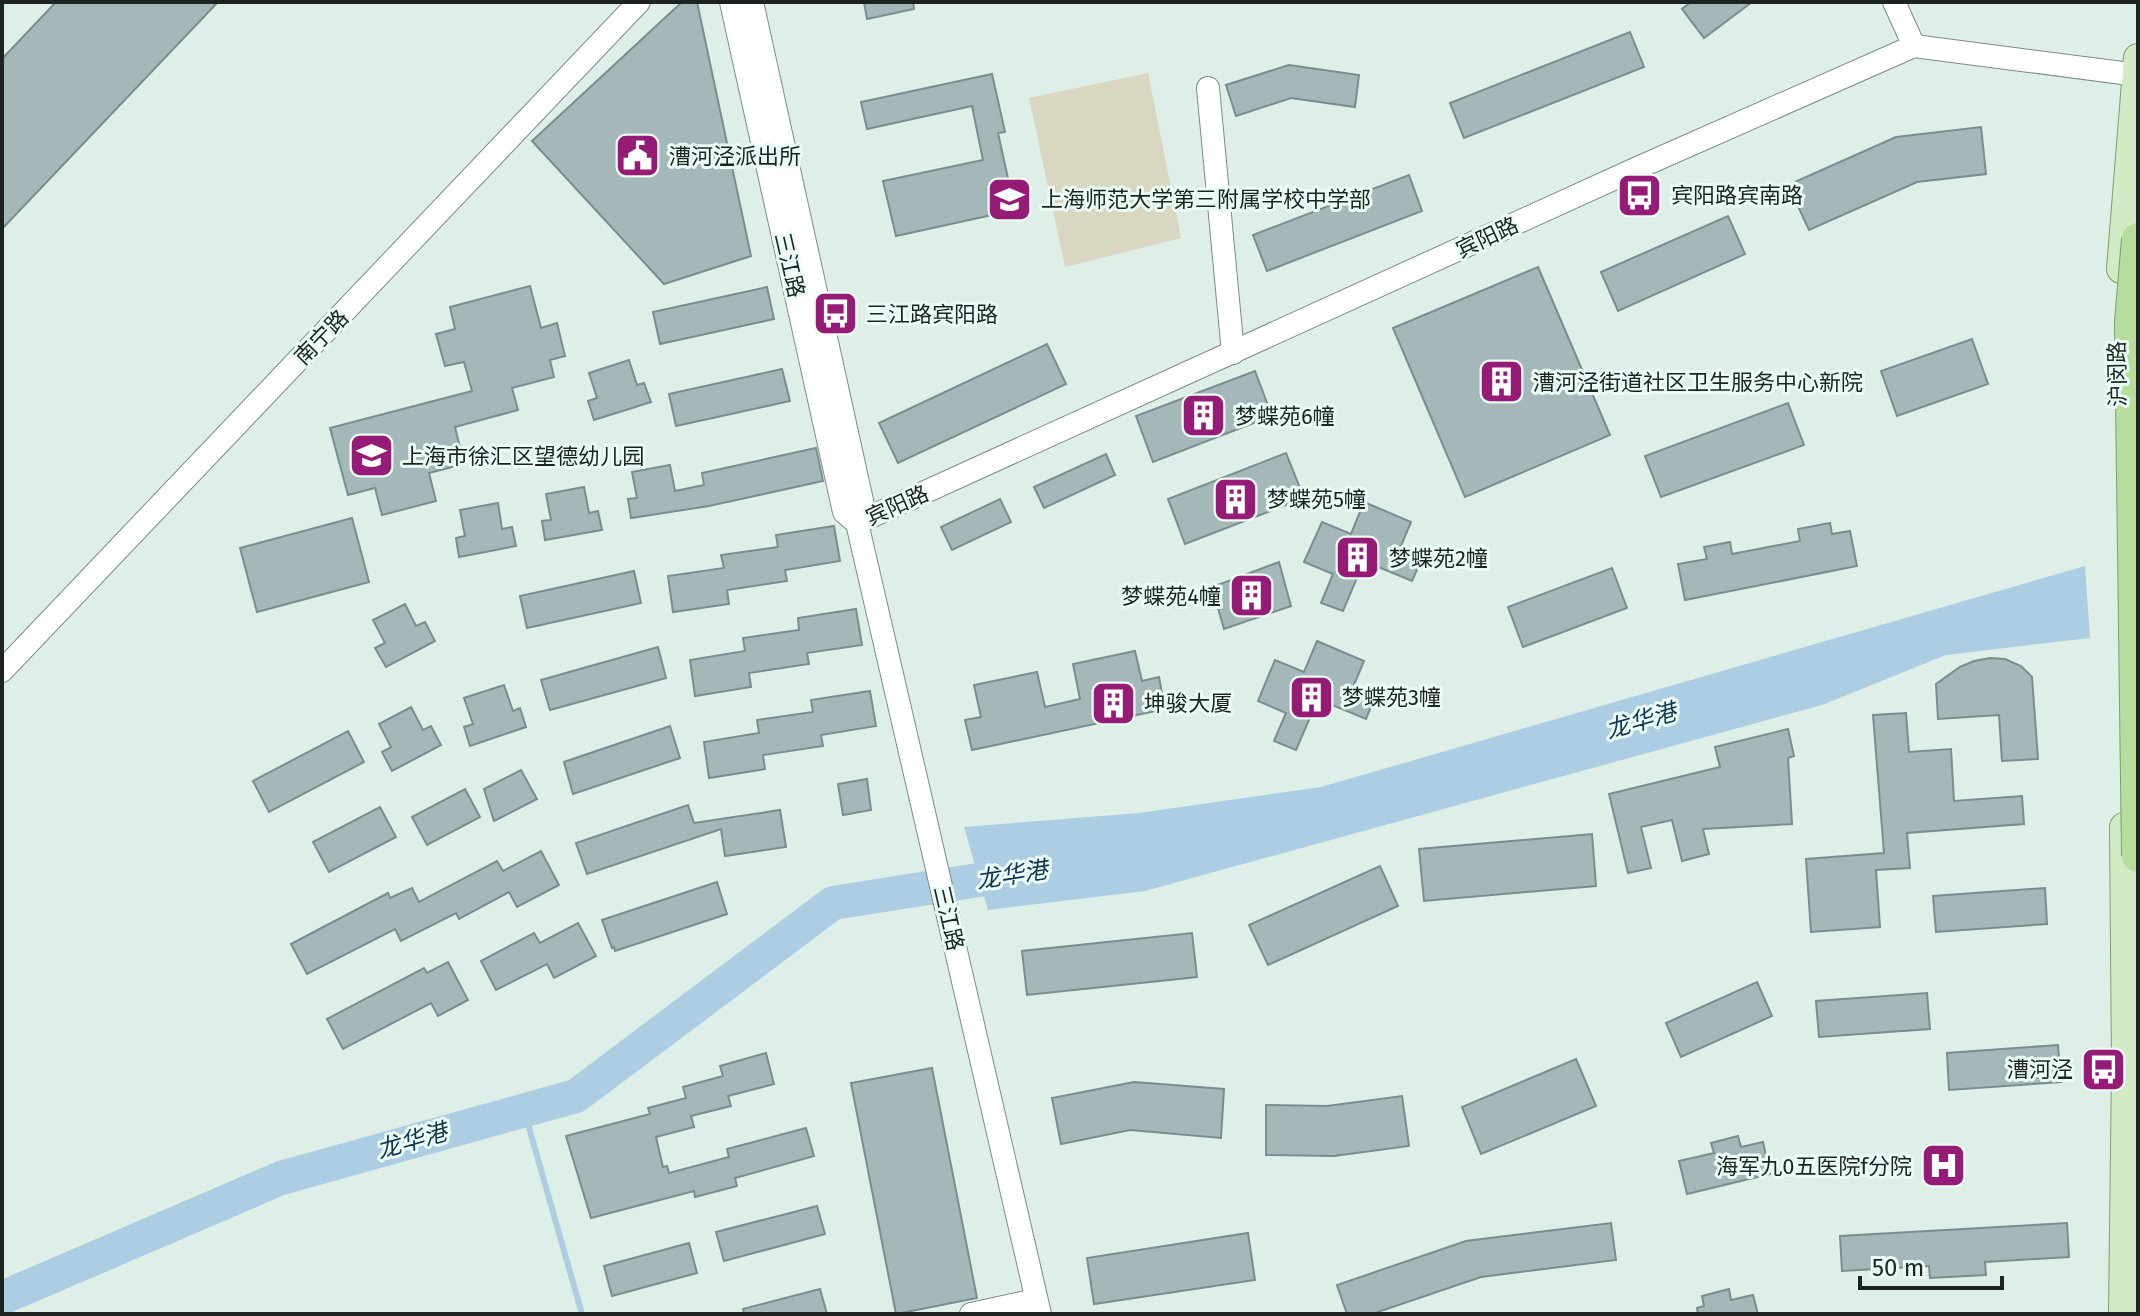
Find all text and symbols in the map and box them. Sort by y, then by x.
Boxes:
public building icon: 漕河泾派出所 [614,132,662,180]
place label: 漕河泾派出所 [669,143,801,170]
bus stop icon: 宾阳路宾南路 [1616,171,1664,219]
school or university icon: 上海师范大学第三附属学校中学部 [986,175,1034,223]
place label: 宾阳路宾南路 [1671,182,1803,209]
place label: 上海师范大学第三附属学校中学部 [1041,186,1371,213]
street label: 宾阳路 [1452,211,1523,264]
street label: 三江路 [769,230,810,300]
bus stop icon: 三江路宾阳路 [811,290,859,338]
place label: 三江路宾阳路 [866,301,998,328]
street label: 南宁路 [289,304,354,370]
street label: 沪闵路 [2103,341,2132,407]
building icon: 漕河泾街道社区卫生服务中心新院 [1478,358,1526,406]
place label: 漕河泾街道社区卫生服务中心新院 [1533,369,1863,396]
building icon: 梦蝶苑6幢 [1180,392,1228,440]
place label: 梦蝶苑6幢 [1235,403,1335,430]
school or university icon: 上海市徐汇区望德幼儿园 [347,432,395,480]
place label: 上海市徐汇区望德幼儿园 [402,443,644,470]
building icon: 梦蝶苑5幢 [1212,475,1260,523]
street label: 宾阳路 [862,480,933,531]
place label: 梦蝶苑5幢 [1267,486,1366,513]
building icon: 梦蝶苑2幢 [1334,534,1382,582]
place label: 梦蝶苑2幢 [1389,545,1488,572]
building icon: 梦蝶苑4幢 [1228,572,1276,620]
place label: 梦蝶苑4幢 [1121,583,1221,610]
building icon: 梦蝶苑3幢 [1287,673,1335,721]
building icon: 坤骏大厦 [1089,679,1137,727]
place label: 梦蝶苑3幢 [1342,684,1441,711]
place label: 坤骏大厦 [1144,690,1232,717]
water label: 龙华港 [1603,697,1682,744]
water label: 龙华港 [974,855,1053,894]
street label: 三江路 [928,883,969,953]
bus stop icon: 漕河泾 [2080,1045,2128,1093]
place label: 漕河泾 [2007,1056,2073,1083]
water label: 龙华港 [374,1117,453,1164]
hospital icon: 海军九0五医院f分院 [1919,1142,1967,1190]
place label: 海军九0五医院f分院 [1716,1153,1912,1180]
scale bar [1860,1240,2002,1290]
text: 50 m [1872,1254,1924,1282]

